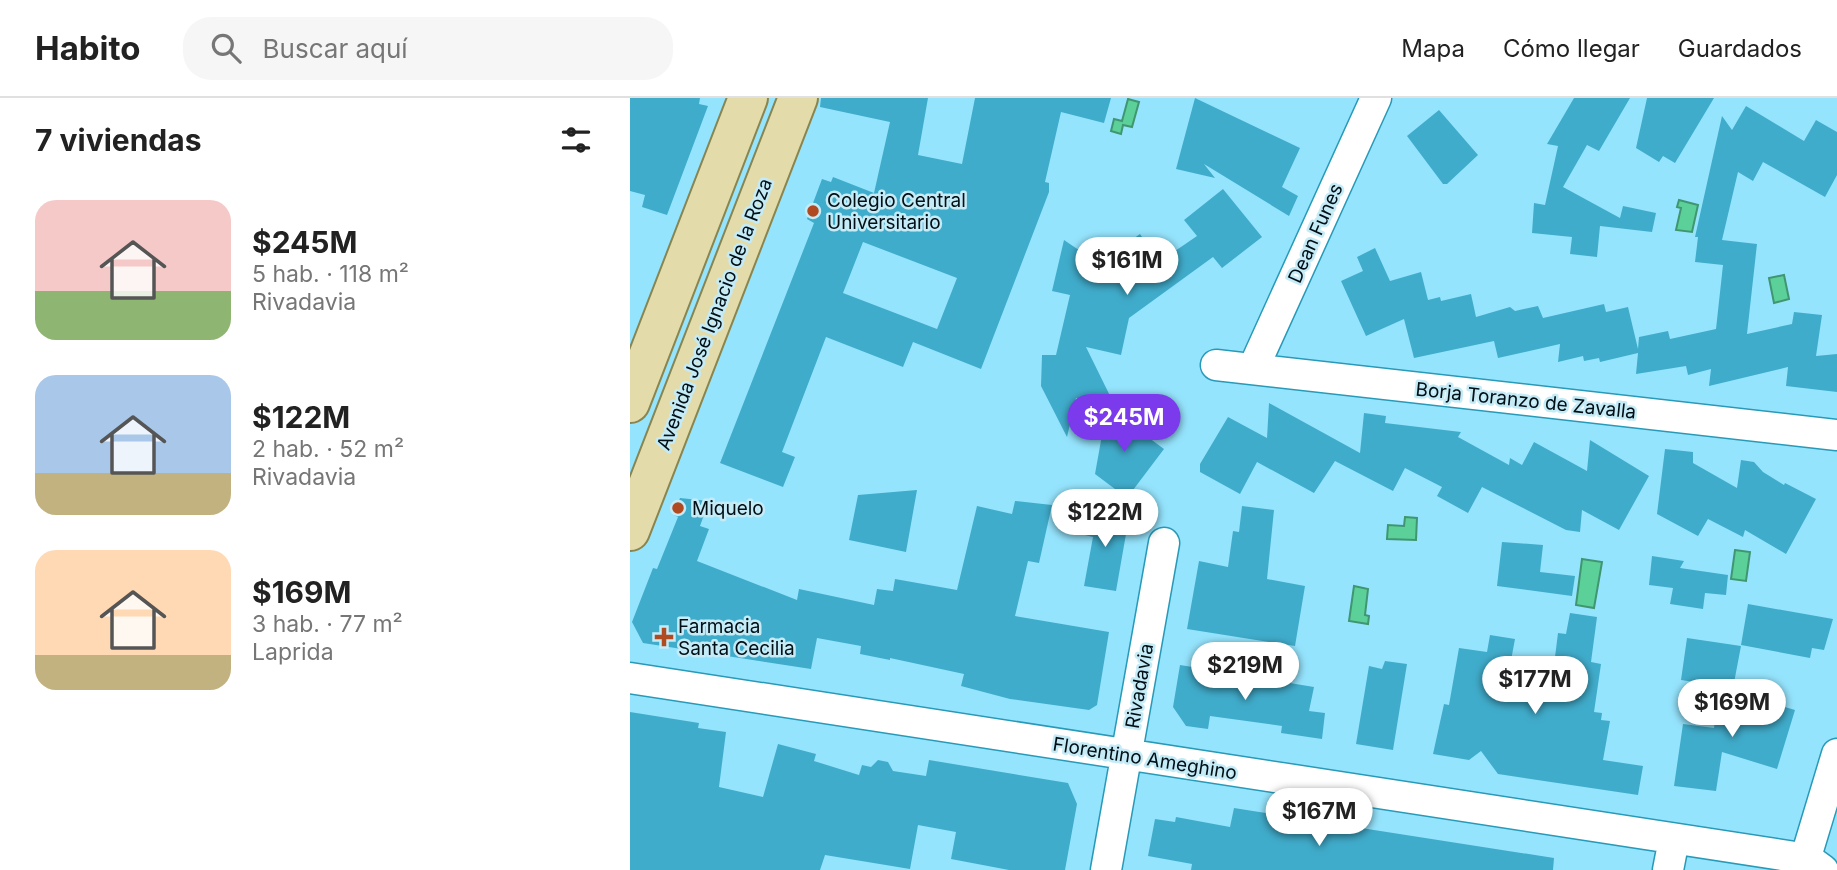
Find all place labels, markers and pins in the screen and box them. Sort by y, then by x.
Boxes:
place label: Colegio Central Universitario [827,189,966,234]
marker: Colegio Central Universitario [805,203,821,219]
pin: $161M [1078,238,1176,297]
pin: $245M [1075,394,1173,454]
pin: $122M [1056,490,1154,549]
place label: Miquelo [692,497,764,520]
marker: Miquelo [670,500,686,516]
place label: Farmacia Santa Cecilia [678,615,795,660]
marker: Farmacia Santa Cecilia [656,629,672,645]
pin: $219M [1196,642,1294,702]
pin: $177M [1486,656,1584,716]
pin: $169M [1683,680,1781,739]
pin: $167M [1270,788,1368,848]

